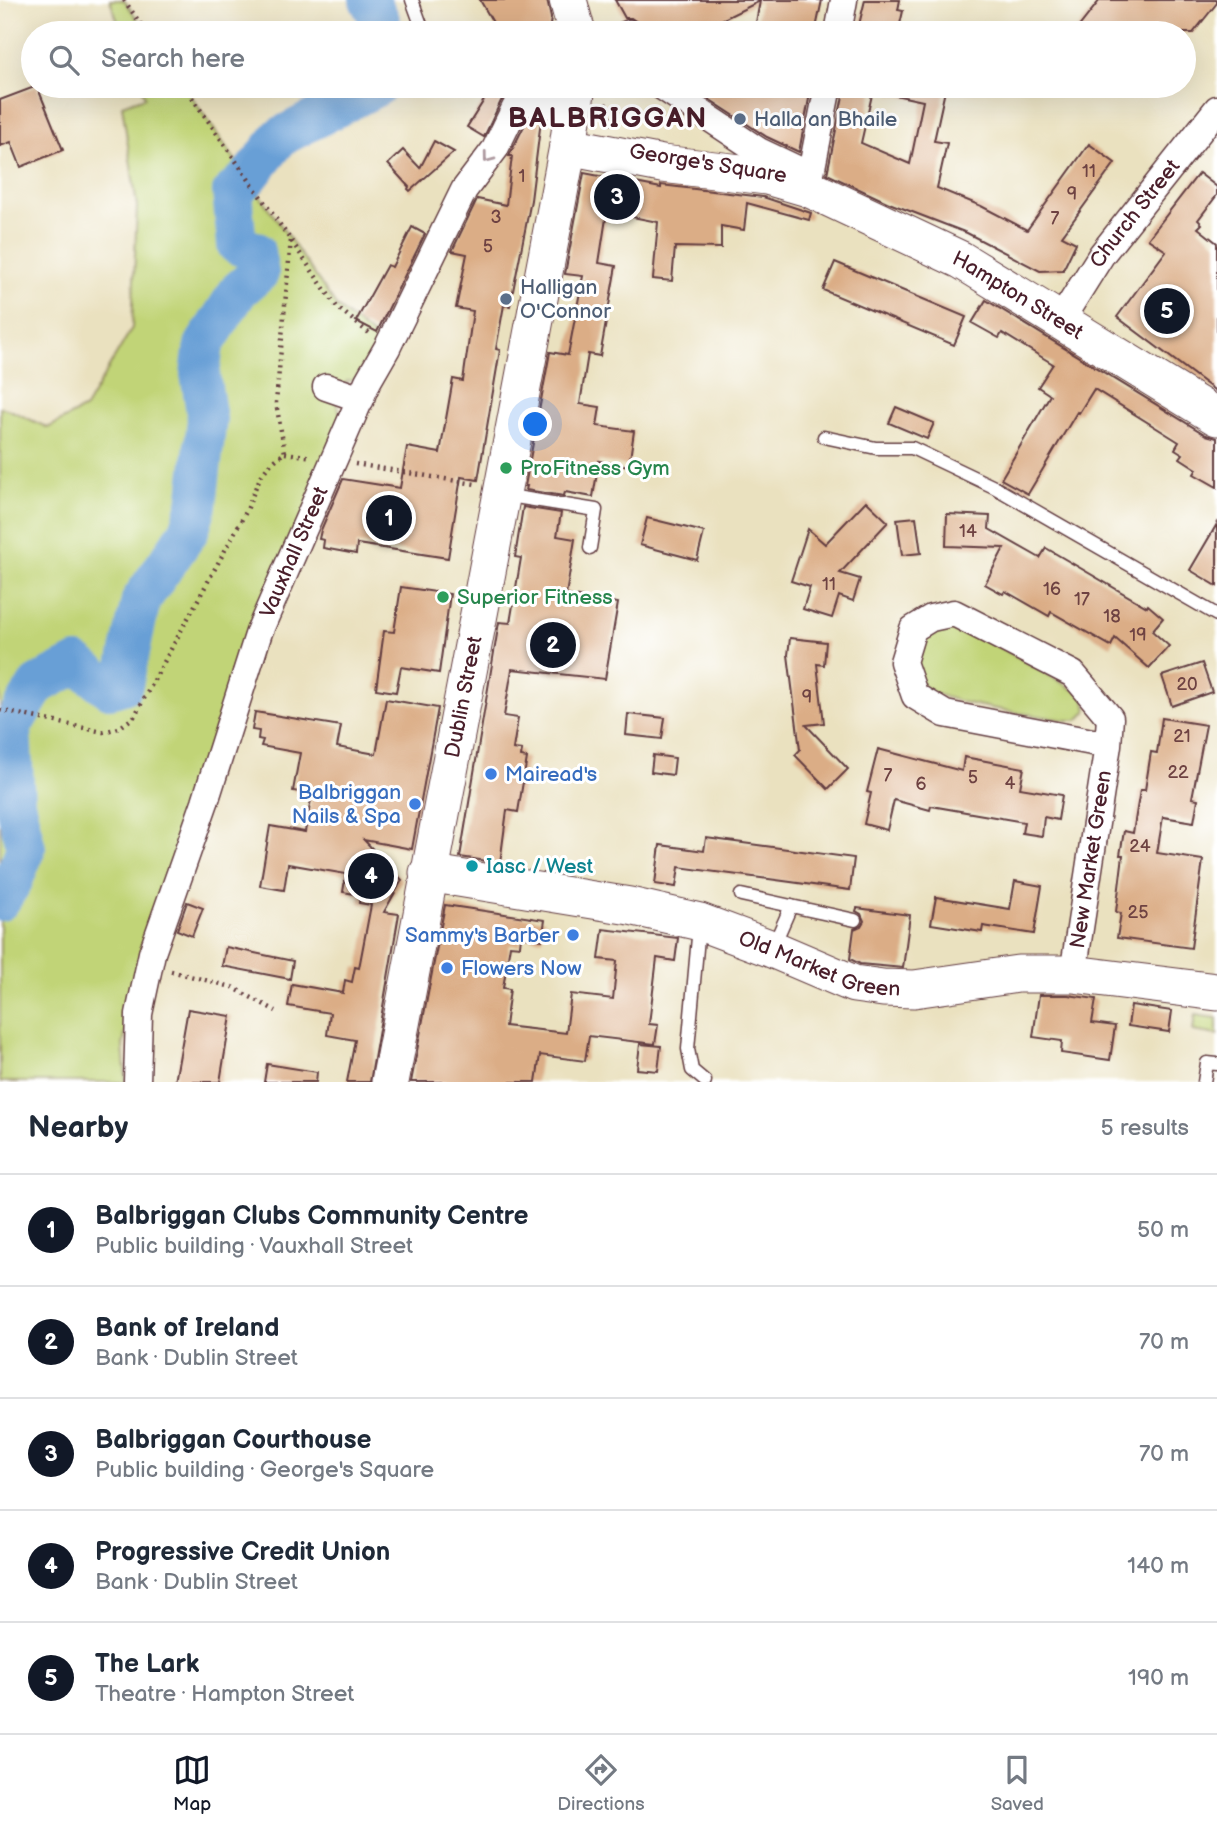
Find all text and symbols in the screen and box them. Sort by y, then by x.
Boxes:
search box [21,21,1196,98]
icon: search [45,41,83,79]
text: Search here [101,44,245,75]
district label: BALBRIGGAN [508,102,708,135]
place label: Halla an Bhaile [754,107,897,132]
marker: Halla an Bhaile [732,111,748,127]
street label: George's Square [627,139,788,188]
one-way arrow [483,151,496,163]
street label: Church Street [1085,154,1186,272]
house number: 11 [1082,161,1096,182]
house number: 1 [519,166,525,187]
pin: 3 [594,171,640,223]
house number: 9 [1067,184,1077,205]
house number: 3 [490,207,502,228]
house number: 7 [1051,208,1060,229]
house number: 5 [483,236,493,257]
street label: Hampton Street [948,246,1088,345]
place label: Halligan O'Connor [520,275,611,324]
pin: 5 [1144,285,1190,337]
marker: Halligan O'Connor [498,291,514,307]
your location [518,407,552,441]
place label: ProFitness Gym [520,456,670,481]
marker: ProFitness Gym [498,460,514,476]
street label: Vauxhall Street [255,482,334,622]
pin: 1 [366,492,412,544]
house number: 14 [959,521,977,542]
house number: 11 [822,574,836,595]
house number: 16 [1043,579,1061,600]
place label: Superior Fitness [457,585,613,610]
marker: Superior Fitness [435,589,451,605]
house number: 17 [1074,589,1090,610]
house number: 18 [1103,606,1121,627]
pin: 2 [530,619,576,671]
house number: 19 [1129,625,1147,646]
street label: Dublin Street [440,634,488,760]
house number: 20 [1176,674,1198,695]
house number: 9 [802,687,812,708]
house number: 21 [1173,726,1191,747]
place label: Mairead's [505,762,597,787]
house number: 22 [1167,762,1189,783]
house number: 7 [884,765,893,786]
marker: Mairead's [483,766,499,782]
house number: 5 [968,767,978,788]
street label: New Market Green [1065,769,1117,950]
house number: 4 [1005,773,1016,794]
house number: 6 [916,774,927,795]
place label: Balbriggan Nails & Spa [292,780,401,829]
marker: Balbriggan Nails & Spa [407,796,423,812]
house number: 24 [1129,836,1151,857]
pin: 4 [348,850,394,902]
place label: Iasc / West [486,854,594,879]
marker: Iasc / West [464,858,480,874]
house number: 25 [1128,902,1148,923]
place label: Sammy's Barber [405,923,559,948]
street label: Old Market Green [735,926,901,1002]
marker: Sammy's Barber [565,927,581,943]
place label: Flowers Now [461,956,582,981]
marker: Flowers Now [439,960,455,976]
text: Nearby [28,1110,128,1146]
text: 5 results [1101,1114,1189,1142]
text: Balbriggan Clubs Community Centre [95,1201,529,1232]
text: 1 [46,1216,56,1244]
text: 50 m [1137,1216,1189,1244]
text: Public building · Vauxhall Street [95,1232,413,1260]
text: Bank of Ireland [95,1313,279,1344]
text: 2 [44,1328,58,1356]
text: 70 m [1139,1328,1189,1356]
text: Bank · Dublin Street [95,1344,298,1372]
text: Balbriggan Courthouse [95,1425,371,1456]
text: 3 [44,1440,58,1468]
text: 70 m [1139,1440,1189,1468]
text: Public building · George's Square [95,1456,434,1484]
text: Progressive Credit Union [95,1537,390,1568]
text: 4 [44,1552,58,1580]
text: 140 m [1127,1552,1189,1580]
text: Bank · Dublin Street [95,1568,298,1596]
text: The Lark [95,1649,199,1680]
text: 5 [44,1664,58,1692]
text: 190 m [1128,1664,1189,1692]
text: Theatre · Hampton Street [95,1680,354,1708]
tab: Map [173,1751,211,1816]
tab: Directions [557,1751,645,1816]
tab: Saved [991,1751,1044,1816]

